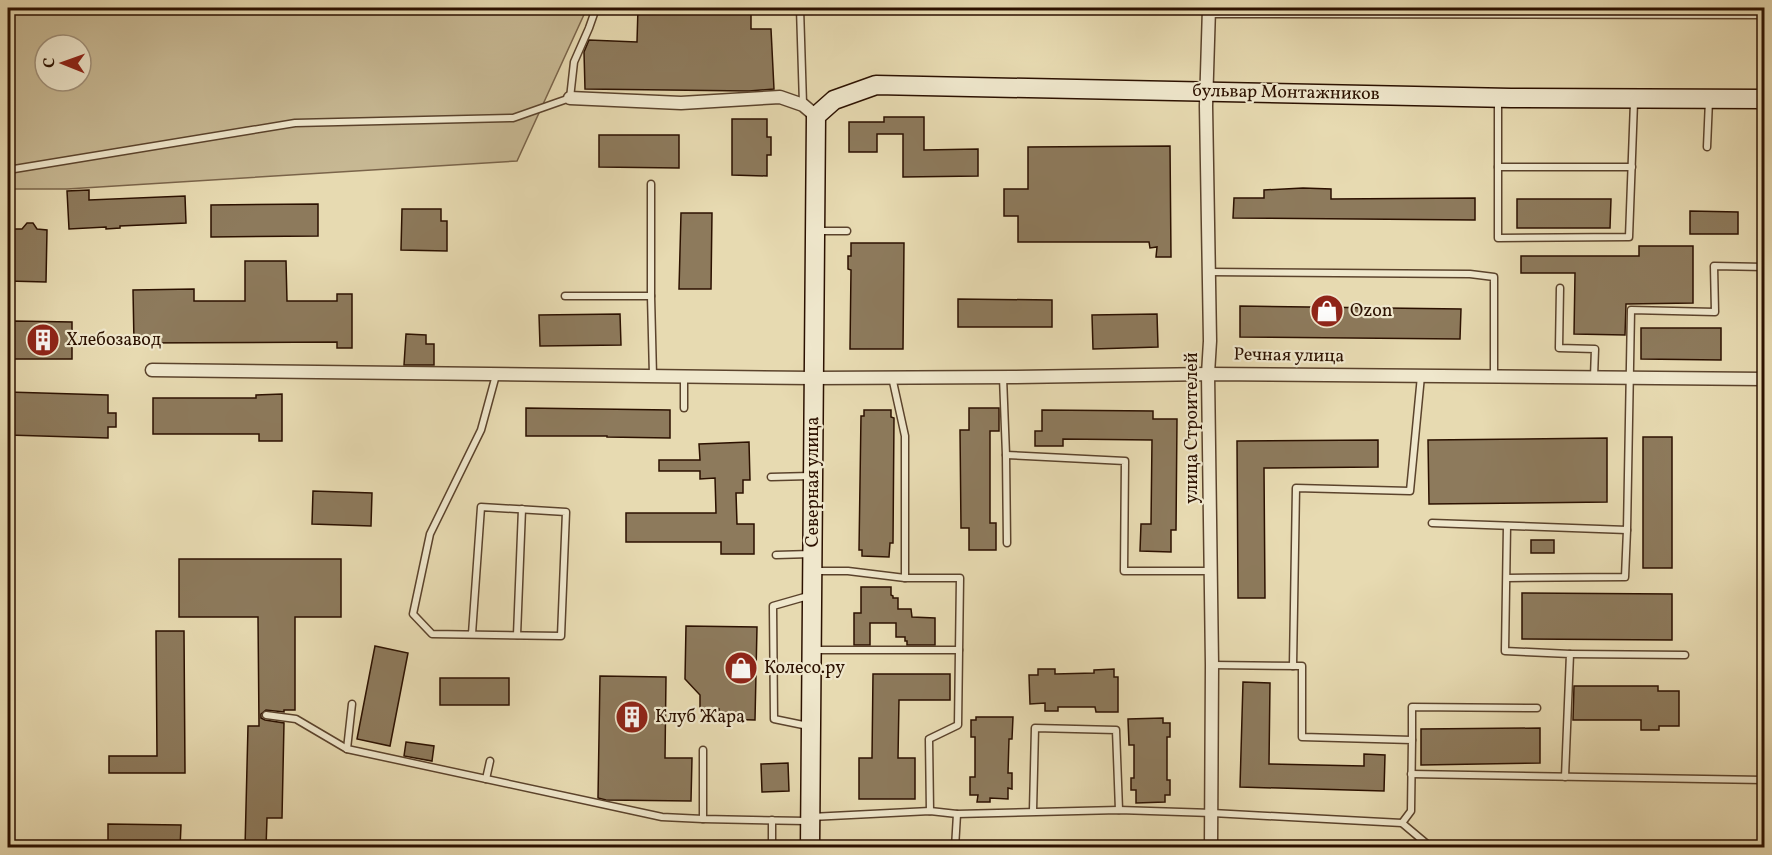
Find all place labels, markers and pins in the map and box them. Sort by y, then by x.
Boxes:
shop icon: Ozon [1309,293,1345,329]
place label: Ozon [1350,299,1393,324]
building icon: Хлебозавод [25,322,61,358]
place label: Хлебозавод [66,328,161,353]
shop icon: Колесо.ру [723,650,759,686]
place label: Колесо.ру [764,656,845,681]
building icon: Клуб Жара [614,699,650,735]
place label: Клуб Жара [655,705,745,730]

